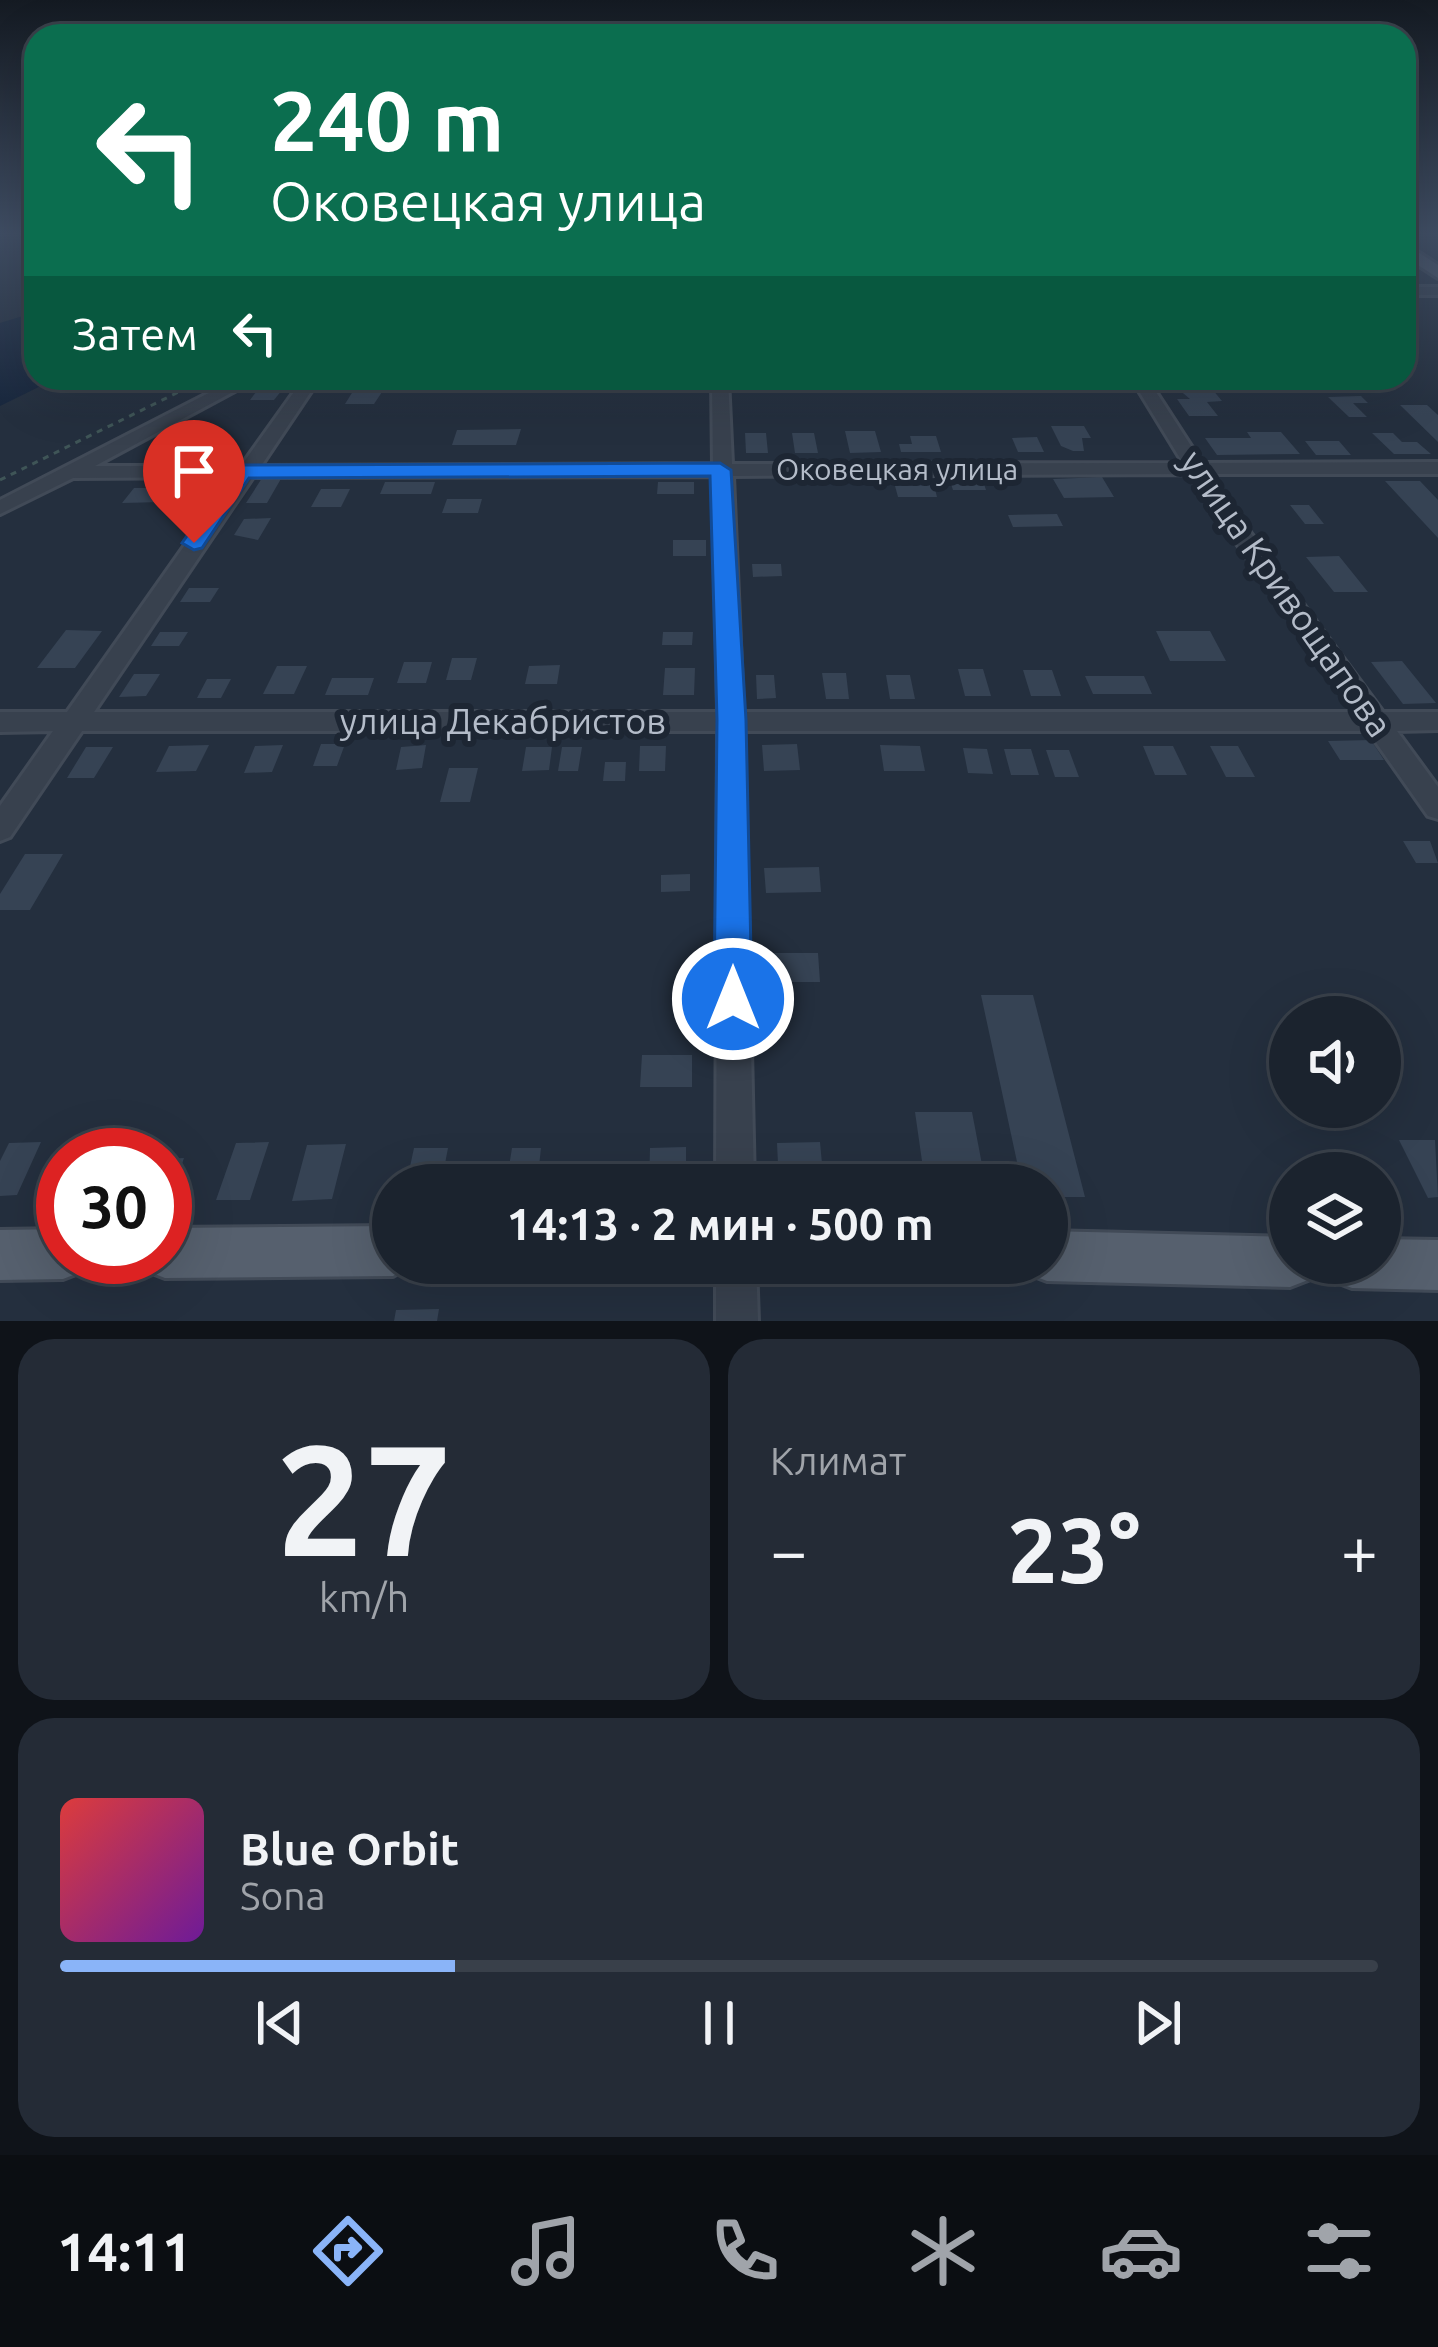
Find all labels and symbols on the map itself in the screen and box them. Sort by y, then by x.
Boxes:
pin [143,420,245,543]
street label: улица Кривощапова [1173,442,1401,744]
street label: Оковецкая улица [776,452,1018,486]
street label: улица Декабристов [340,700,666,741]
position arrow [670,936,796,1062]
speed limit sign: 30 [36,1128,192,1284]

